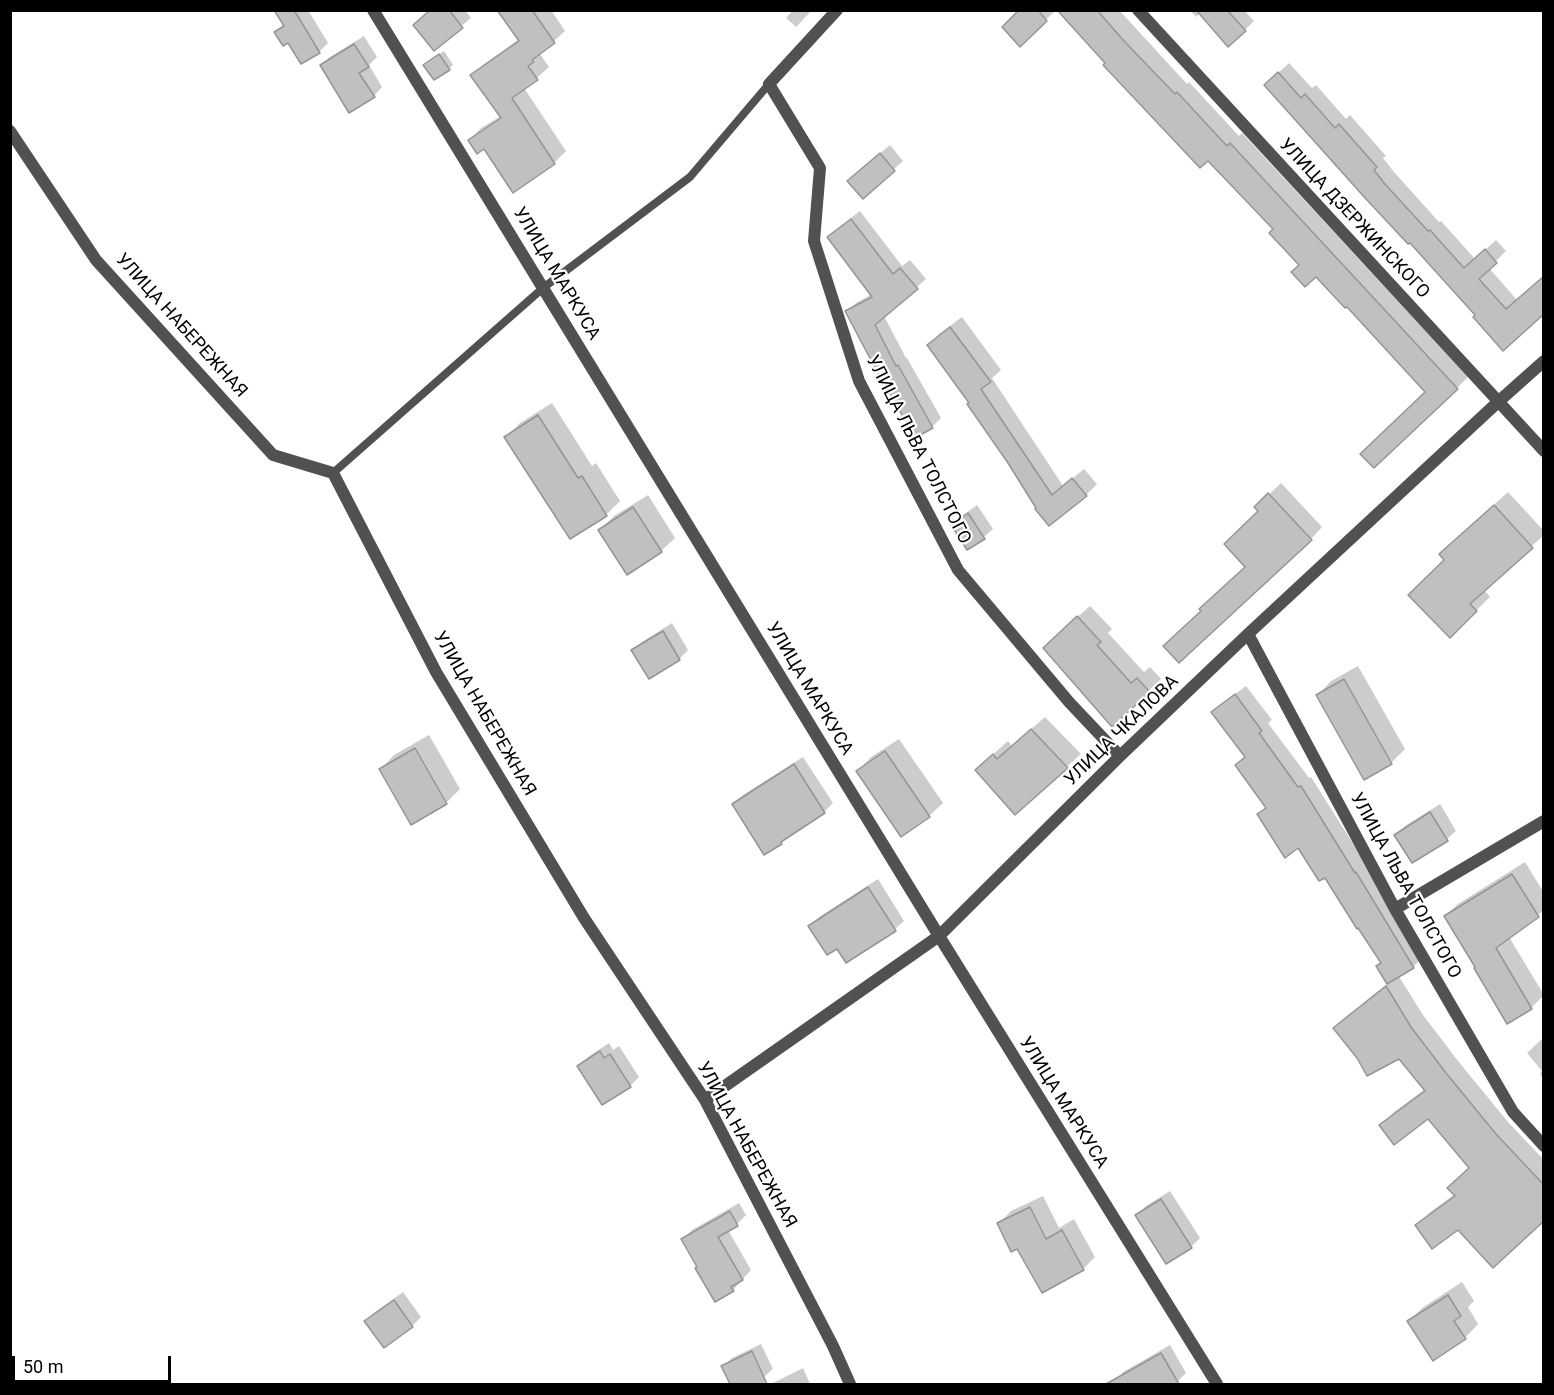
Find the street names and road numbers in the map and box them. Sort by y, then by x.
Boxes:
street label: УЛИЦА ДЗЕРЖИНСКОГО [1274,135,1434,303]
street label: УЛИЦА МАРКУСА [508,204,604,344]
street label: УЛИЦА НАБЕРЕЖНАЯ [111,250,251,402]
street label: УЛИЦА ЛЬВА ТОЛСТОГО [861,352,975,548]
street label: УЛИЦА МАРКУСА [761,619,857,759]
street label: УЛИЦА НАБЕРЕЖНАЯ [428,628,540,800]
street label: УЛИЦА ЧКАЛОВА [1061,671,1183,791]
street label: УЛИЦА ЛЬВА ТОЛСТОГО [1345,789,1465,983]
street label: УЛИЦА МАРКУСА [1014,1033,1112,1173]
street label: УЛИЦА НАБЕРЕЖНАЯ [691,1058,801,1232]

